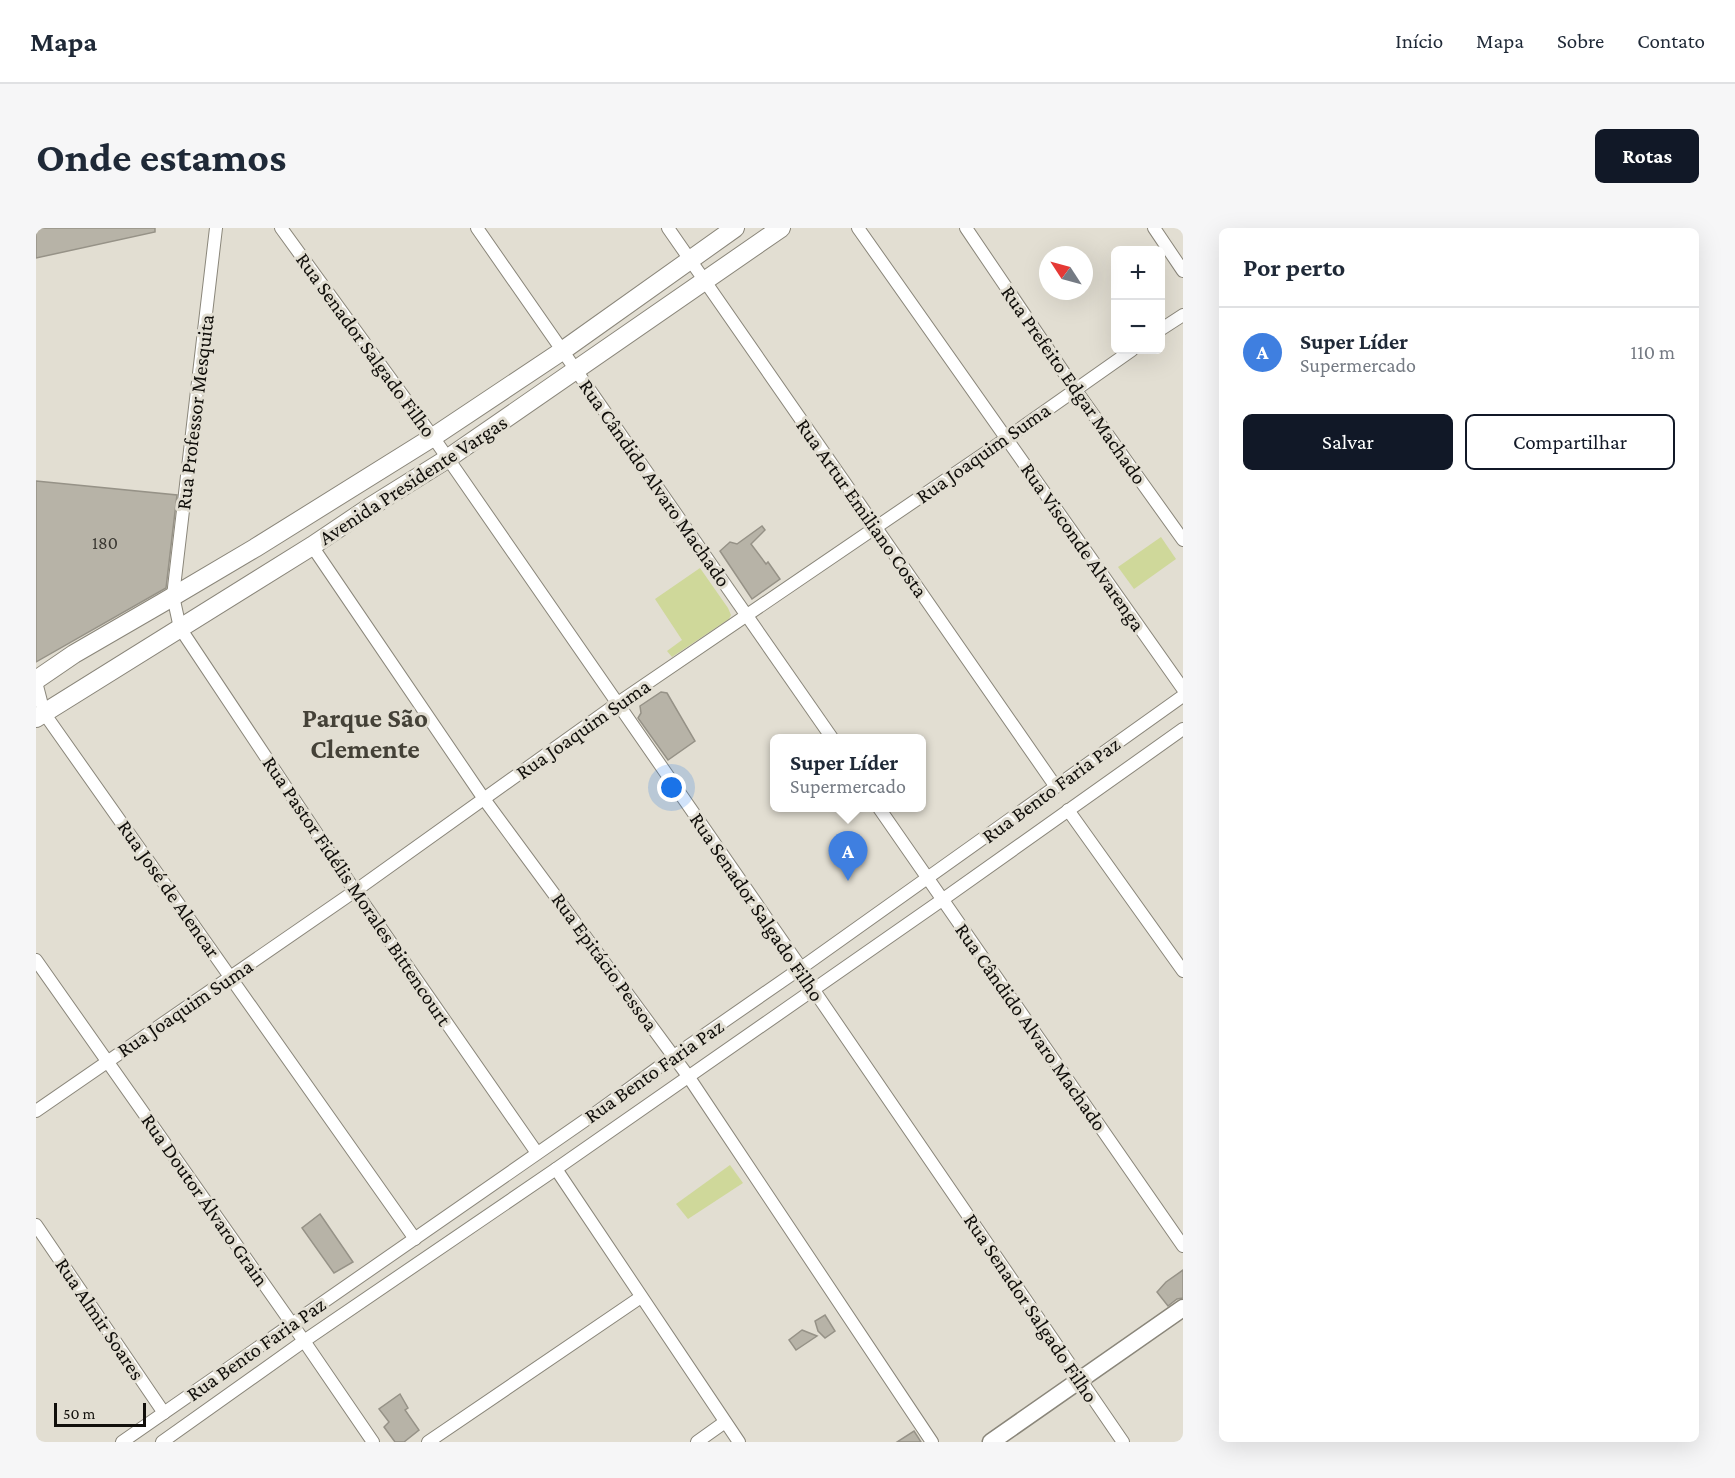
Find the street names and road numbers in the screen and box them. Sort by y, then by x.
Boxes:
street label: Rua Senador Salgado Filho [291,248,441,442]
street label: Rua Prefeito Edgar Machado [996,281,1152,489]
street label: Rua Professor Mesquita [171,313,219,511]
street label: Rua Cândido Alvaro Machado [574,375,736,591]
street label: Rua Joaquim Suma [911,398,1055,508]
street label: Avenida Presidente Vargas [314,410,512,550]
street label: Rua Artur Emiliano Costa [791,414,933,602]
street label: Rua Visconde Alvarenga [1016,458,1150,636]
street label: Rua Joaquim Suma [511,674,655,784]
street label: Rua Bento Faria Paz [977,732,1125,848]
street label: Rua Pastor Fidélis Morales Bittencourt [258,752,457,1031]
street label: Rua Senador Salgado Filho [685,808,829,1006]
street label: Rua José de Alencar [113,816,226,963]
street label: Rua Epitácio Pessoa [547,888,663,1036]
street label: Rua Cândido Alvaro Machado [950,919,1112,1135]
street label: Rua Joaquim Suma [113,954,258,1062]
street label: Rua Bento Faria Paz [580,1014,728,1128]
street label: Rua Doutor Álvaro Grain [136,1109,274,1291]
street label: Rua Senador Salgado Filho [959,1209,1103,1407]
street label: Rua Almir Soares [50,1253,150,1385]
street label: Rua Bento Faria Paz [182,1292,330,1406]

